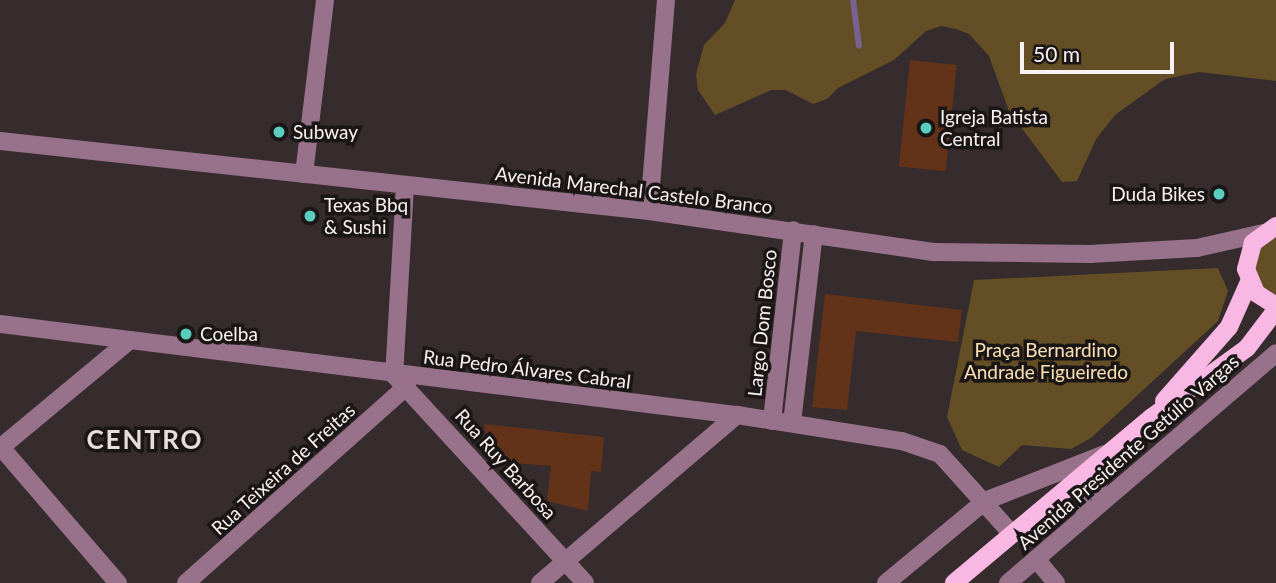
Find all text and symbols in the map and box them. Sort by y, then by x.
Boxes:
scale bar [1024,28,1178,72]
text: 50 m [1033,41,1080,66]
place label: Igreja Batista Central [940,106,1048,150]
marker: Igreja Batista Central [918,120,934,136]
place label: Subway [293,121,358,143]
marker: Subway [271,124,287,140]
street label: Avenida Marechal Castelo Branco [494,162,774,218]
place label: Duda Bikes [1111,183,1205,205]
marker: Duda Bikes [1211,186,1227,202]
place label: Texas Bbq & Sushi [324,194,408,238]
marker: Texas Bbq & Sushi [302,208,318,224]
street label: Largo Dom Bosco [743,248,781,398]
place label: Coelba [200,323,258,345]
marker: Coelba [178,326,194,342]
park label: Praça Bernardino Andrade Figueiredo [964,339,1128,383]
street label: Rua Pedro Álvares Cabral [422,345,632,393]
street label: Avenida Presidente Getúlio Vargas [1013,350,1243,554]
street label: Rua Teixeira de Freitas [206,398,360,540]
street label: Rua Ruy Barbosa [450,404,562,524]
district label: CENTRO [87,424,203,456]

